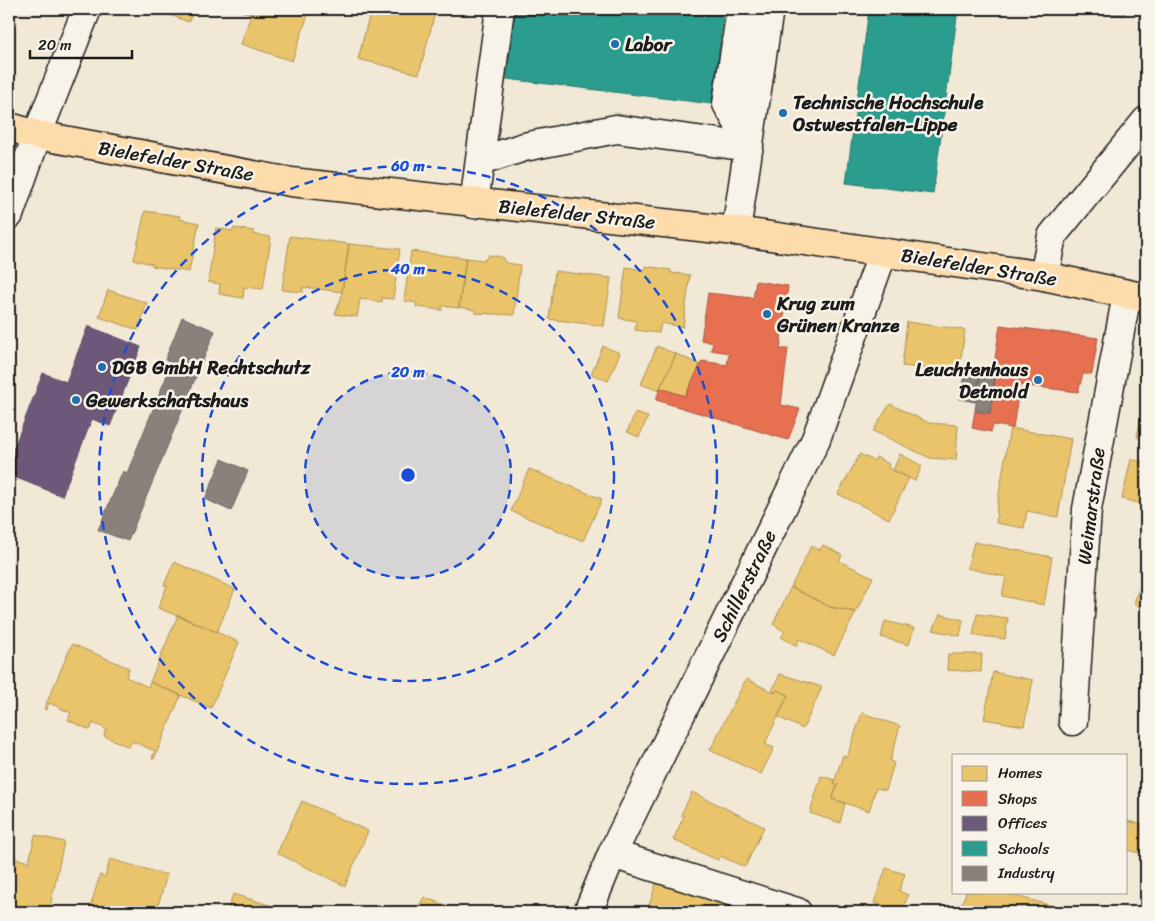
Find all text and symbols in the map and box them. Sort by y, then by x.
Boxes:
scale bar [30,28,132,60]
place label: Labor [625,28,673,61]
text: 20 m [38,32,72,58]
marker: Labor [609,38,621,50]
place label: Technische Hochschule Ostwestfalen-Lippe [793,86,984,141]
marker: Technische Hochschule Ostwestfalen-Lippe [777,107,789,119]
street label: Bielefelder Straße [96,131,257,191]
text: 60 m [390,153,425,179]
street label: Bielefelder Straße [497,189,657,239]
street label: Bielefelder Straße [899,238,1059,296]
text: 40 m [390,256,426,282]
place label: Krug zum Grünen Kranze [776,287,900,342]
marker: Krug zum Grünen Kranze [761,308,773,320]
place label: DGB GmbH Rechtschutz [112,351,311,384]
place label: Leuchtenhaus Detmold [915,353,1030,408]
text: 20 m [390,359,425,385]
marker: DGB GmbH Rechtschutz [96,361,108,373]
marker: Leuchtenhaus Detmold [1032,374,1044,386]
place label: Gewerkschaftshaus [85,384,250,417]
marker: Gewerkschaftshaus [70,394,82,406]
street label: Weimarstraße [1067,445,1115,567]
centre of rings [399,466,417,484]
street label: Schillerstraße [703,524,786,648]
legend [952,754,1128,894]
text: Homes [998,760,1042,786]
text: Shops [998,786,1038,812]
text: Offices [998,810,1047,836]
text: Schools [998,836,1049,862]
text: Industry [997,860,1055,886]

